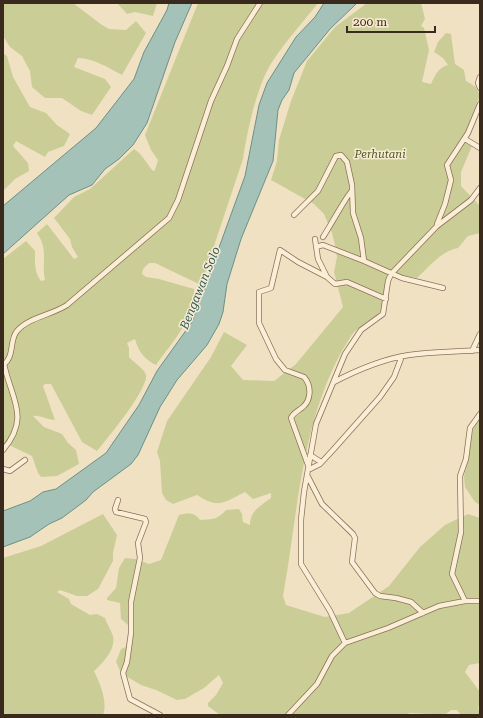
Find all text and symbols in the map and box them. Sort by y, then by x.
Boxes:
scale bar [347,8,435,34]
text: 200 m [353,15,387,29]
park label: Perhutani [353,148,406,161]
water label: Bengawan Solo [177,245,223,332]

